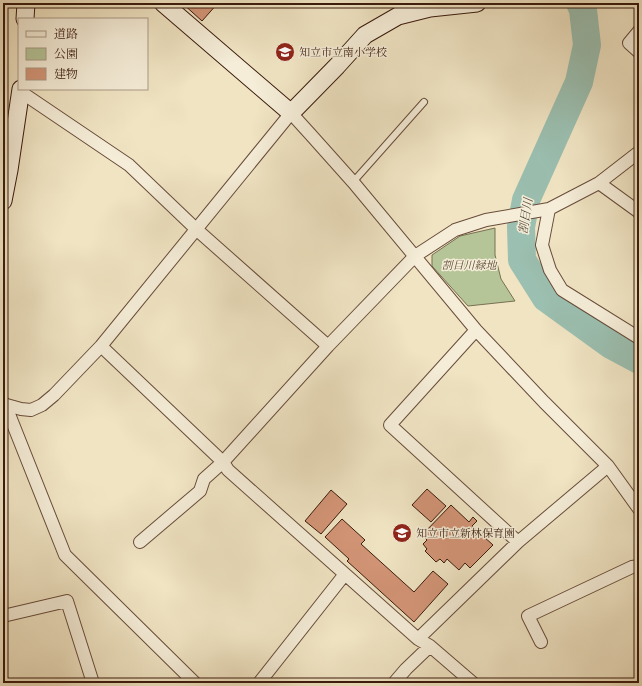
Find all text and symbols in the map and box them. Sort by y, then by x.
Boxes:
legend [18,18,148,90]
text: 道路 [54,26,78,41]
school or university icon: 知立市立南小学校 [274,41,296,63]
place label: 知立市立南小学校 [299,45,387,59]
text: 公園 [54,46,78,61]
text: 建物 [54,66,78,81]
water label: 割目川 [515,195,536,235]
park label: 割目川緑地 [442,258,497,272]
school or university icon: 知立市立新林保育園 [391,522,413,544]
place label: 知立市立新林保育園 [416,526,515,540]

